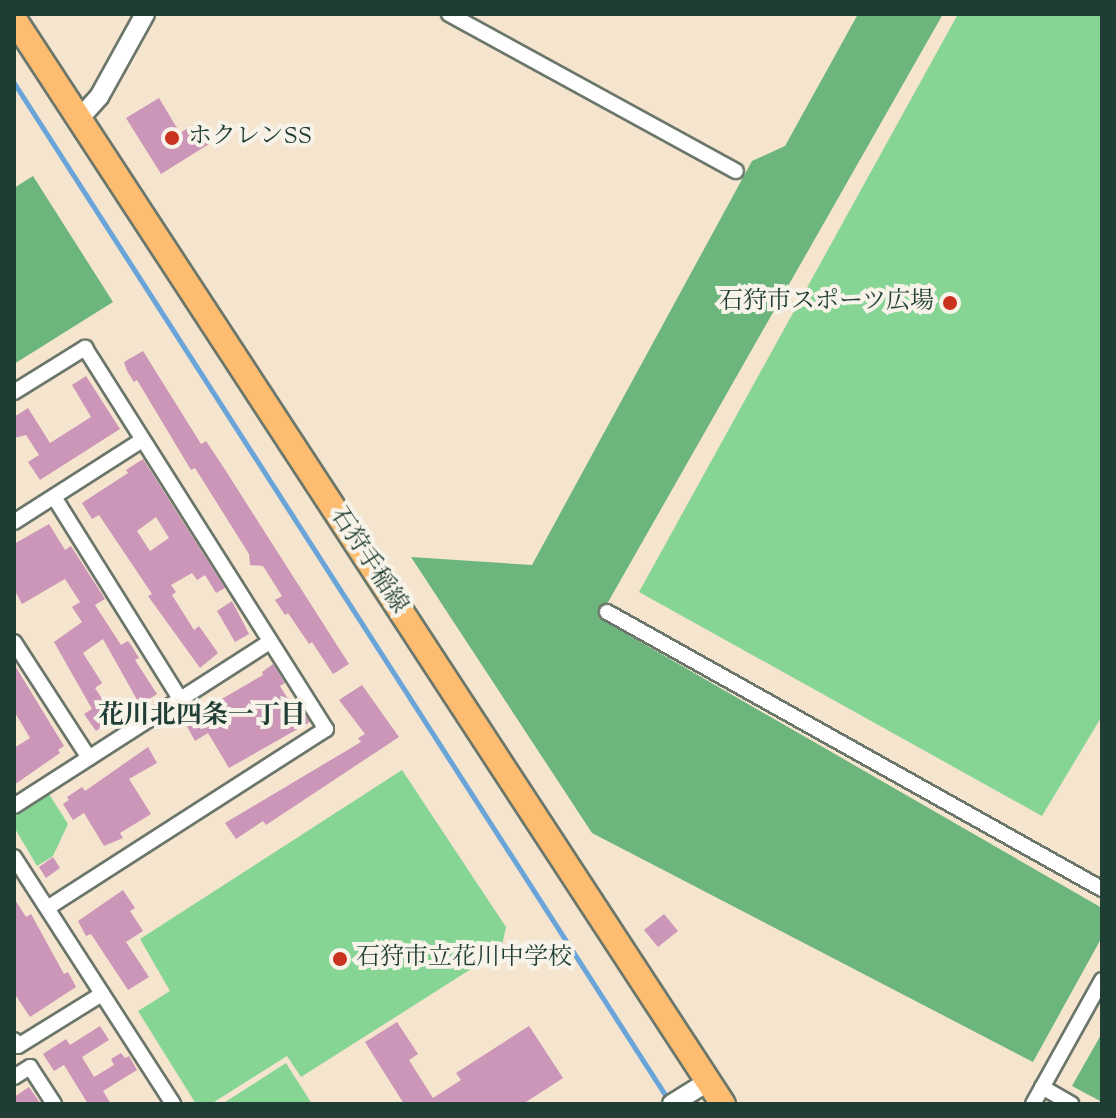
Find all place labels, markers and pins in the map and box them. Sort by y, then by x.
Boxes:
place label: ホクレンSS [188,124,313,152]
marker: ホクレンSS [163,129,181,147]
place label: 石狩市スポーツ広場 [718,289,934,317]
marker: 石狩市スポーツ広場 [941,294,959,312]
place label: 石狩市立花川中学校 [356,945,572,973]
marker: 石狩市立花川中学校 [331,950,349,968]

